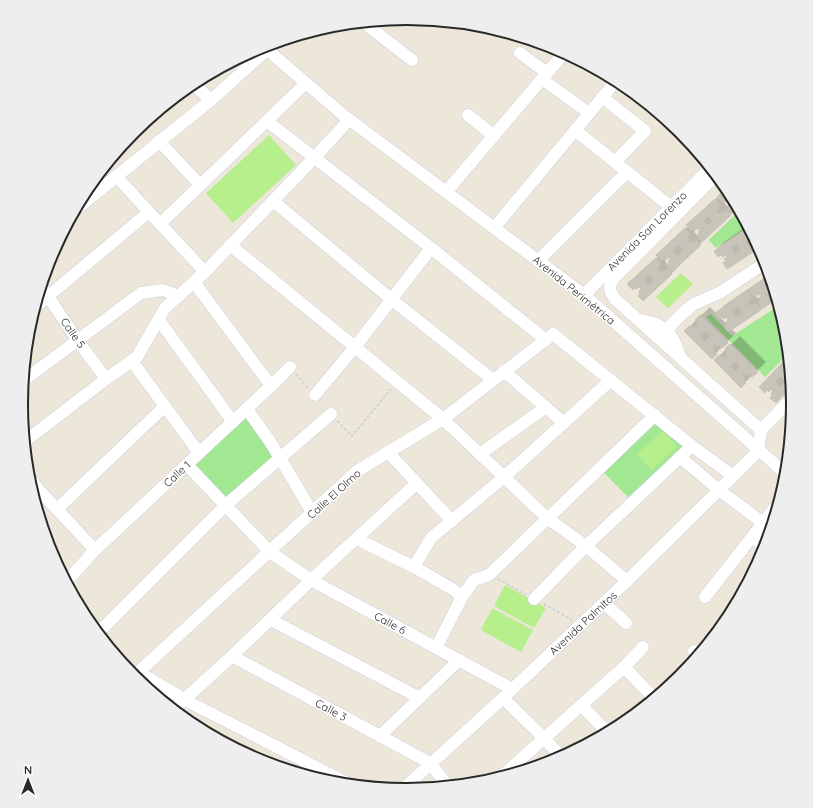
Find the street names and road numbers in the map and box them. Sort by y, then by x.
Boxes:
street label: Avenida San Lorenzo [604,188,690,274]
street label: Avenida Perimétrica [530,252,618,328]
street label: Calle 5 [58,315,88,351]
street label: Calle 1 [160,458,194,490]
street label: Calle El Olmo [304,466,364,522]
street label: Avenida Palmitos [546,588,620,658]
street label: Calle 6 [372,609,408,637]
street label: Calle 3 [313,696,349,724]

